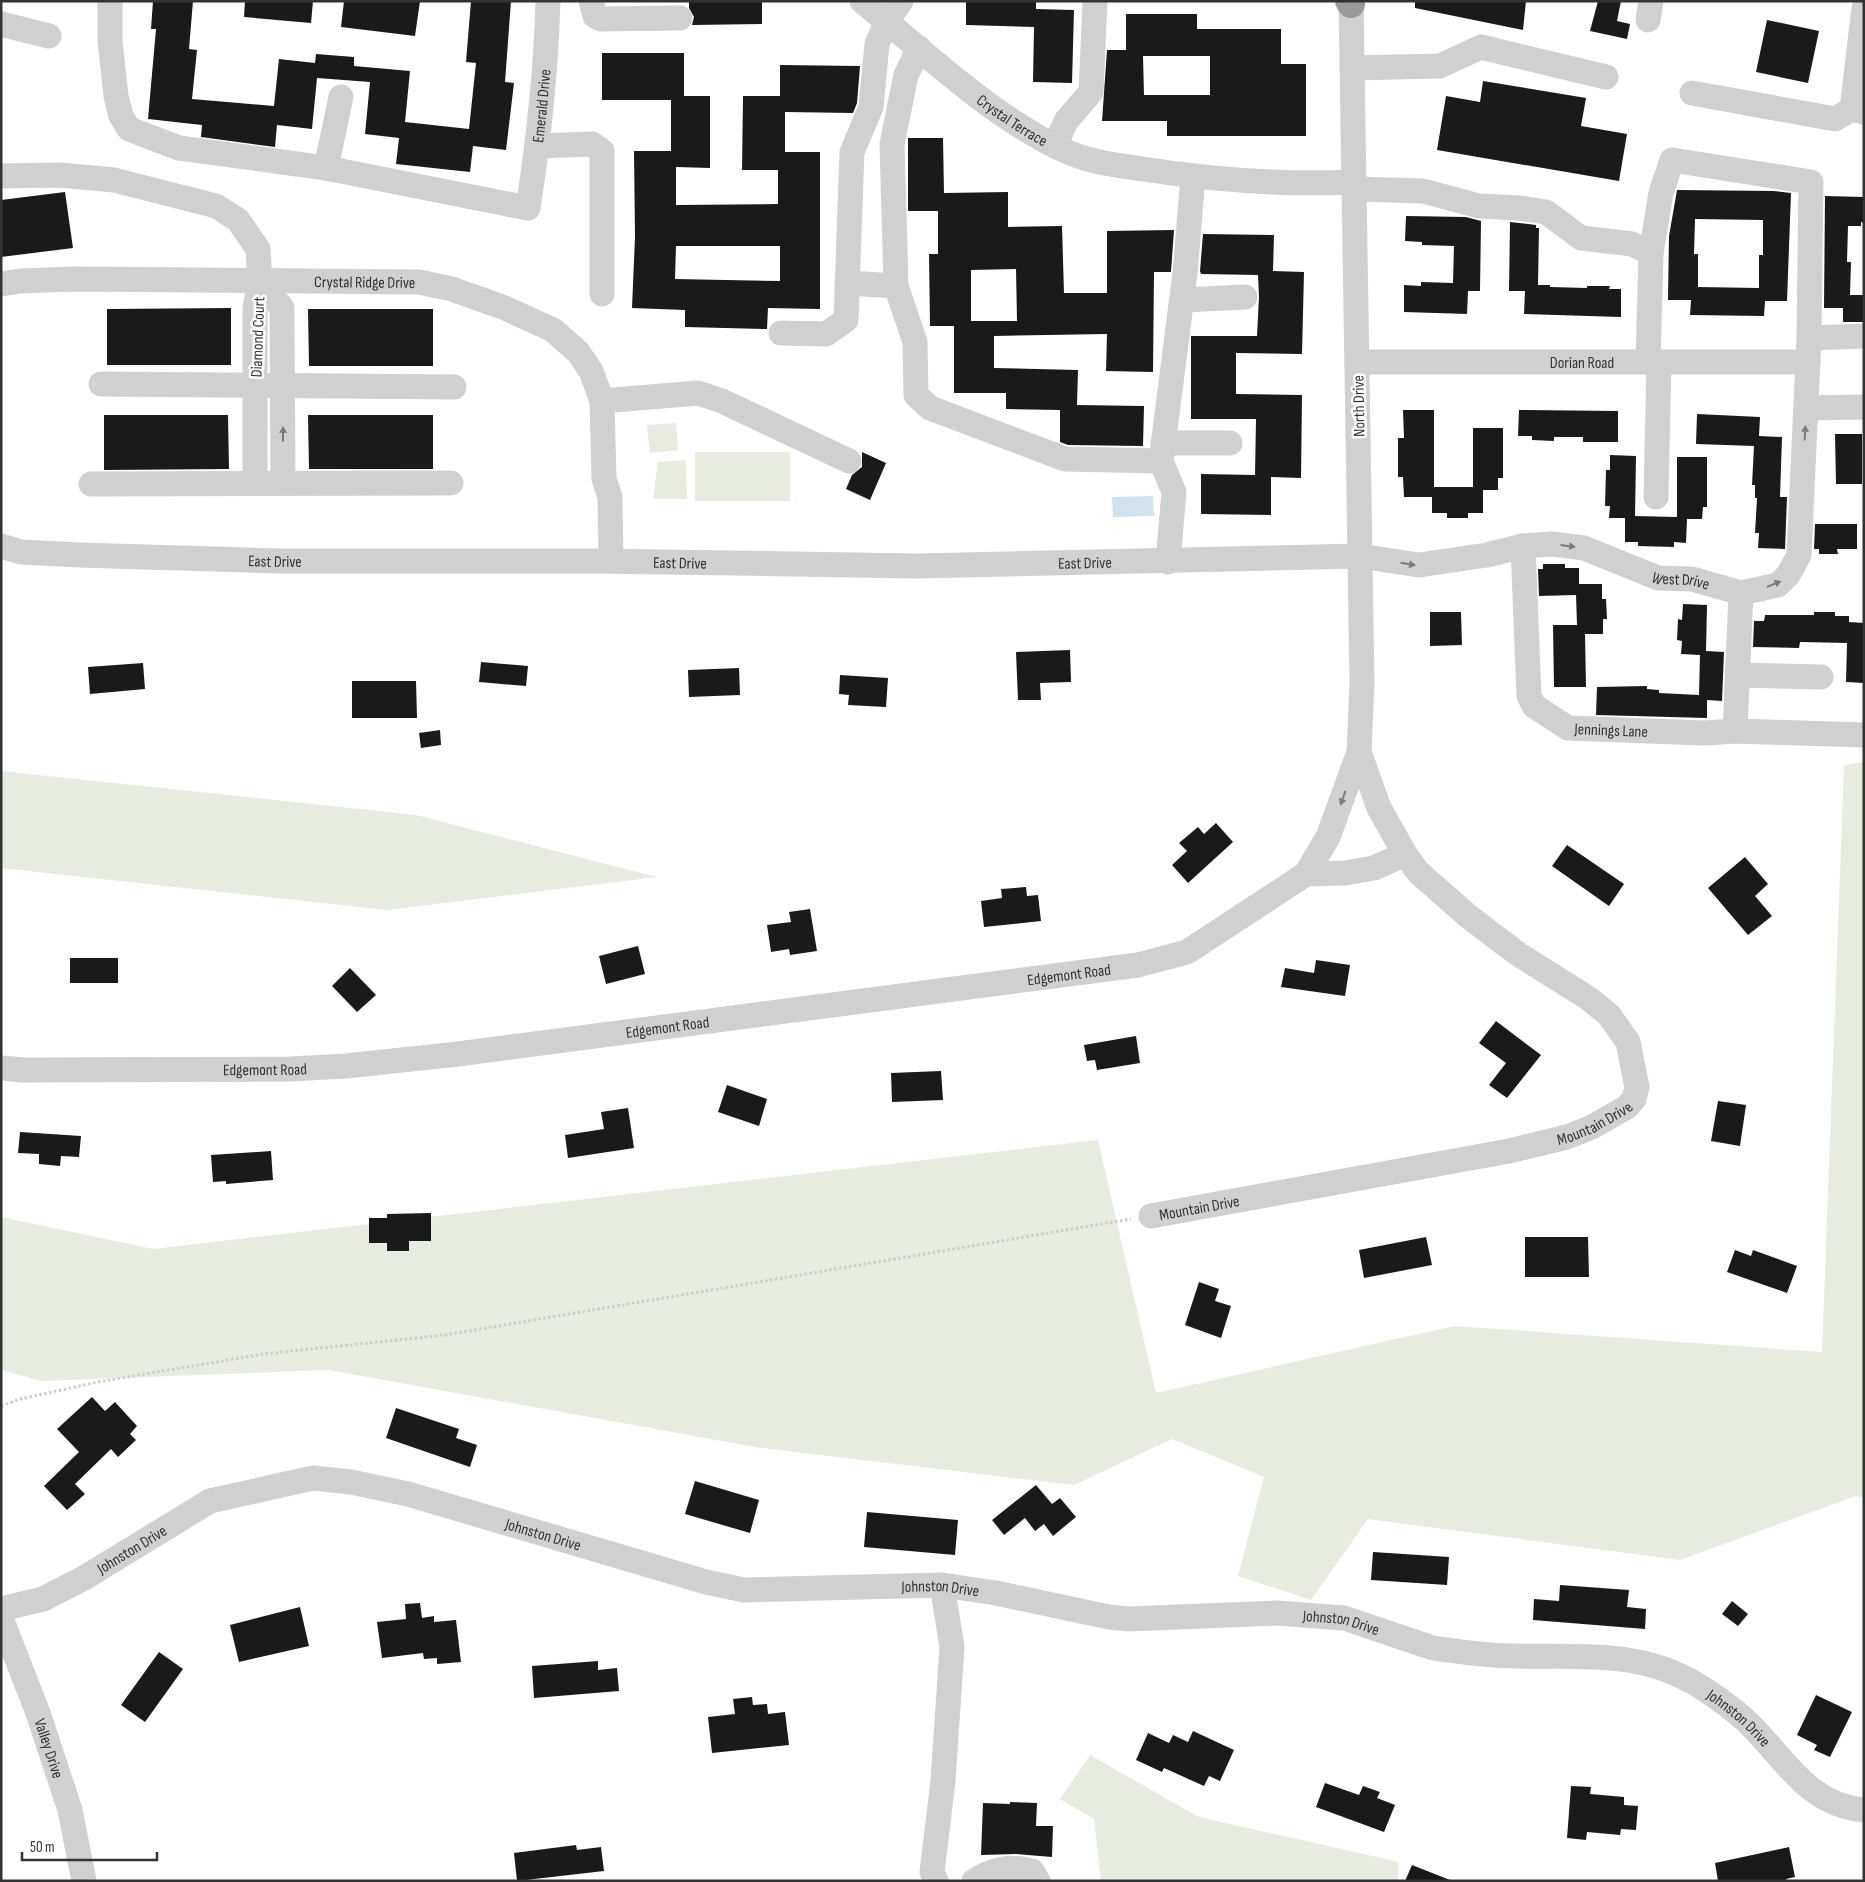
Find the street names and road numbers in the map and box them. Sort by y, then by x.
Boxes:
street label: Emerald Drive [529,68,555,144]
street label: Crystal Terrace [972,91,1050,151]
street label: Crystal Ridge Drive [314,273,415,293]
street label: Diamond Court [248,296,269,378]
street label: Dorian Road [1550,354,1614,373]
street label: North Drive [1349,375,1370,437]
street label: East Drive [248,552,302,572]
street label: East Drive [653,554,707,574]
street label: East Drive [1058,554,1112,574]
street label: West Drive [1649,568,1711,595]
street label: Jennings Lane [1573,720,1648,742]
street label: Edgemont Road [1026,961,1112,990]
street label: Edgemont Road [625,1013,710,1043]
street label: Edgemont Road [223,1060,307,1080]
street label: Mountain Drive [1555,1099,1638,1150]
street label: Mountain Drive [1158,1192,1241,1225]
street label: Johnston Drive [502,1515,583,1556]
street label: Johnston Drive [93,1522,171,1579]
street label: Johnston Drive [900,1577,980,1601]
street label: Johnston Drive [1301,1607,1382,1640]
street label: Johnston Drive [1702,1685,1774,1751]
street label: Valley Drive [29,1716,67,1781]

